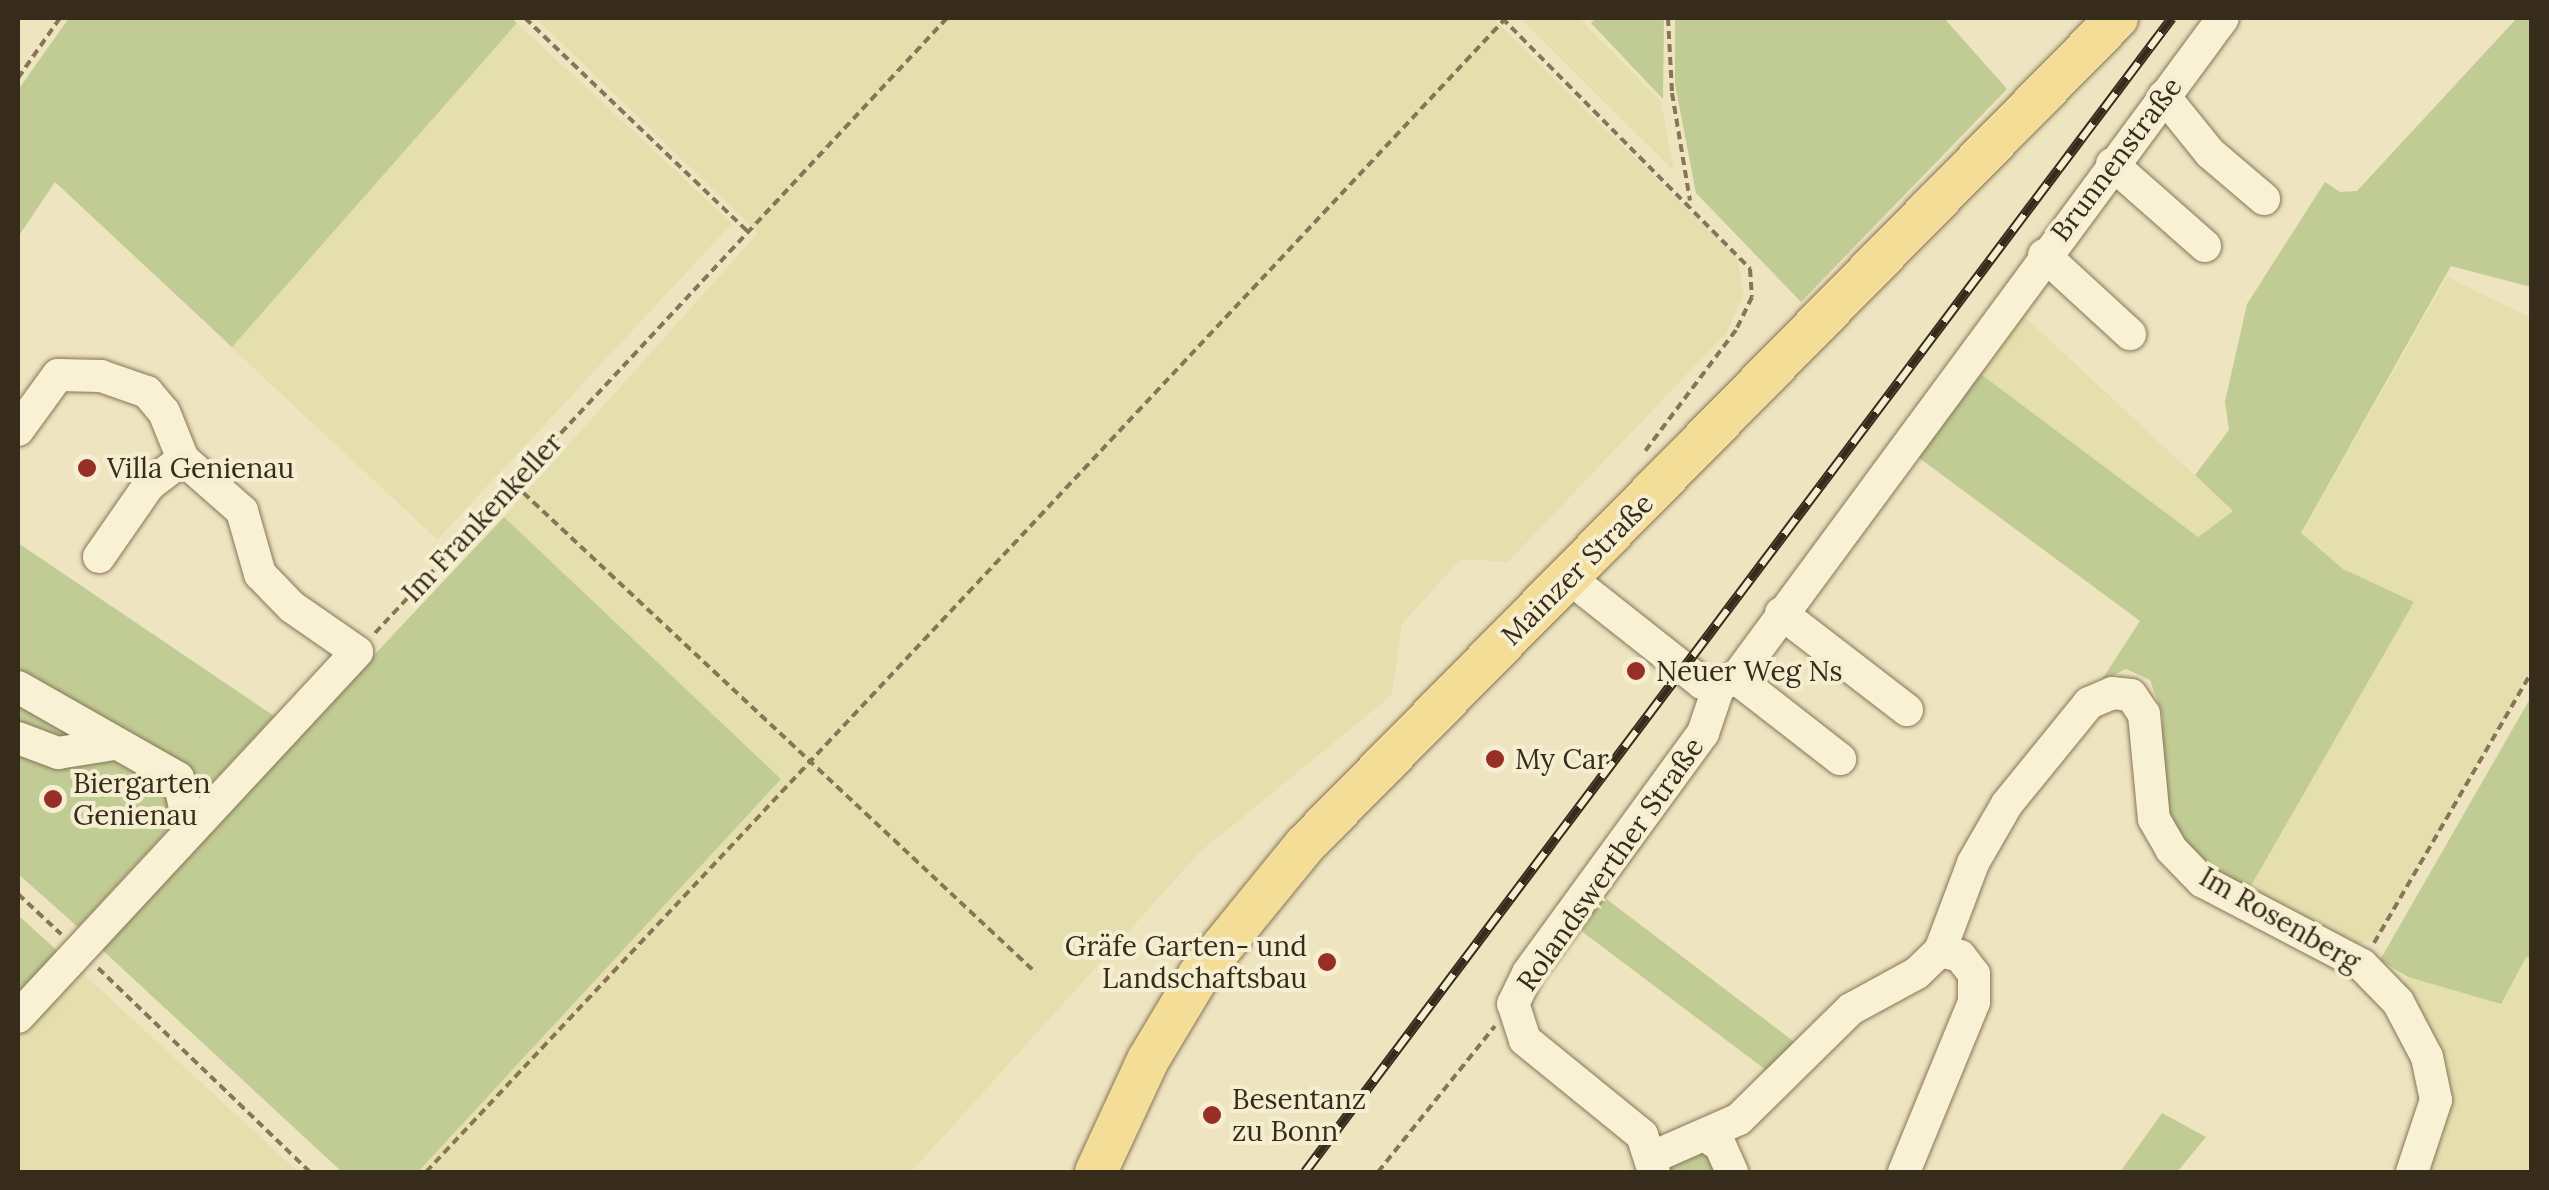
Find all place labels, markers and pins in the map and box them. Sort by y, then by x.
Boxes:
place label: Villa Genienau [107,451,294,485]
marker: Villa Genienau [76,457,98,479]
place label: Neuer Weg Ns [1656,654,1843,688]
marker: Neuer Weg Ns [1625,660,1647,682]
place label: My Car [1515,742,1609,776]
marker: My Car [1484,748,1506,770]
place label: Biergarten Genienau [73,766,210,832]
marker: Biergarten Genienau [42,788,64,810]
place label: Gräfe Garten- und Landschaftsbau [1065,929,1307,995]
marker: Gräfe Garten- und Landschaftsbau [1316,951,1338,973]
place label: Besentanz zu Bonn [1232,1082,1366,1148]
marker: Besentanz zu Bonn [1201,1104,1223,1126]

